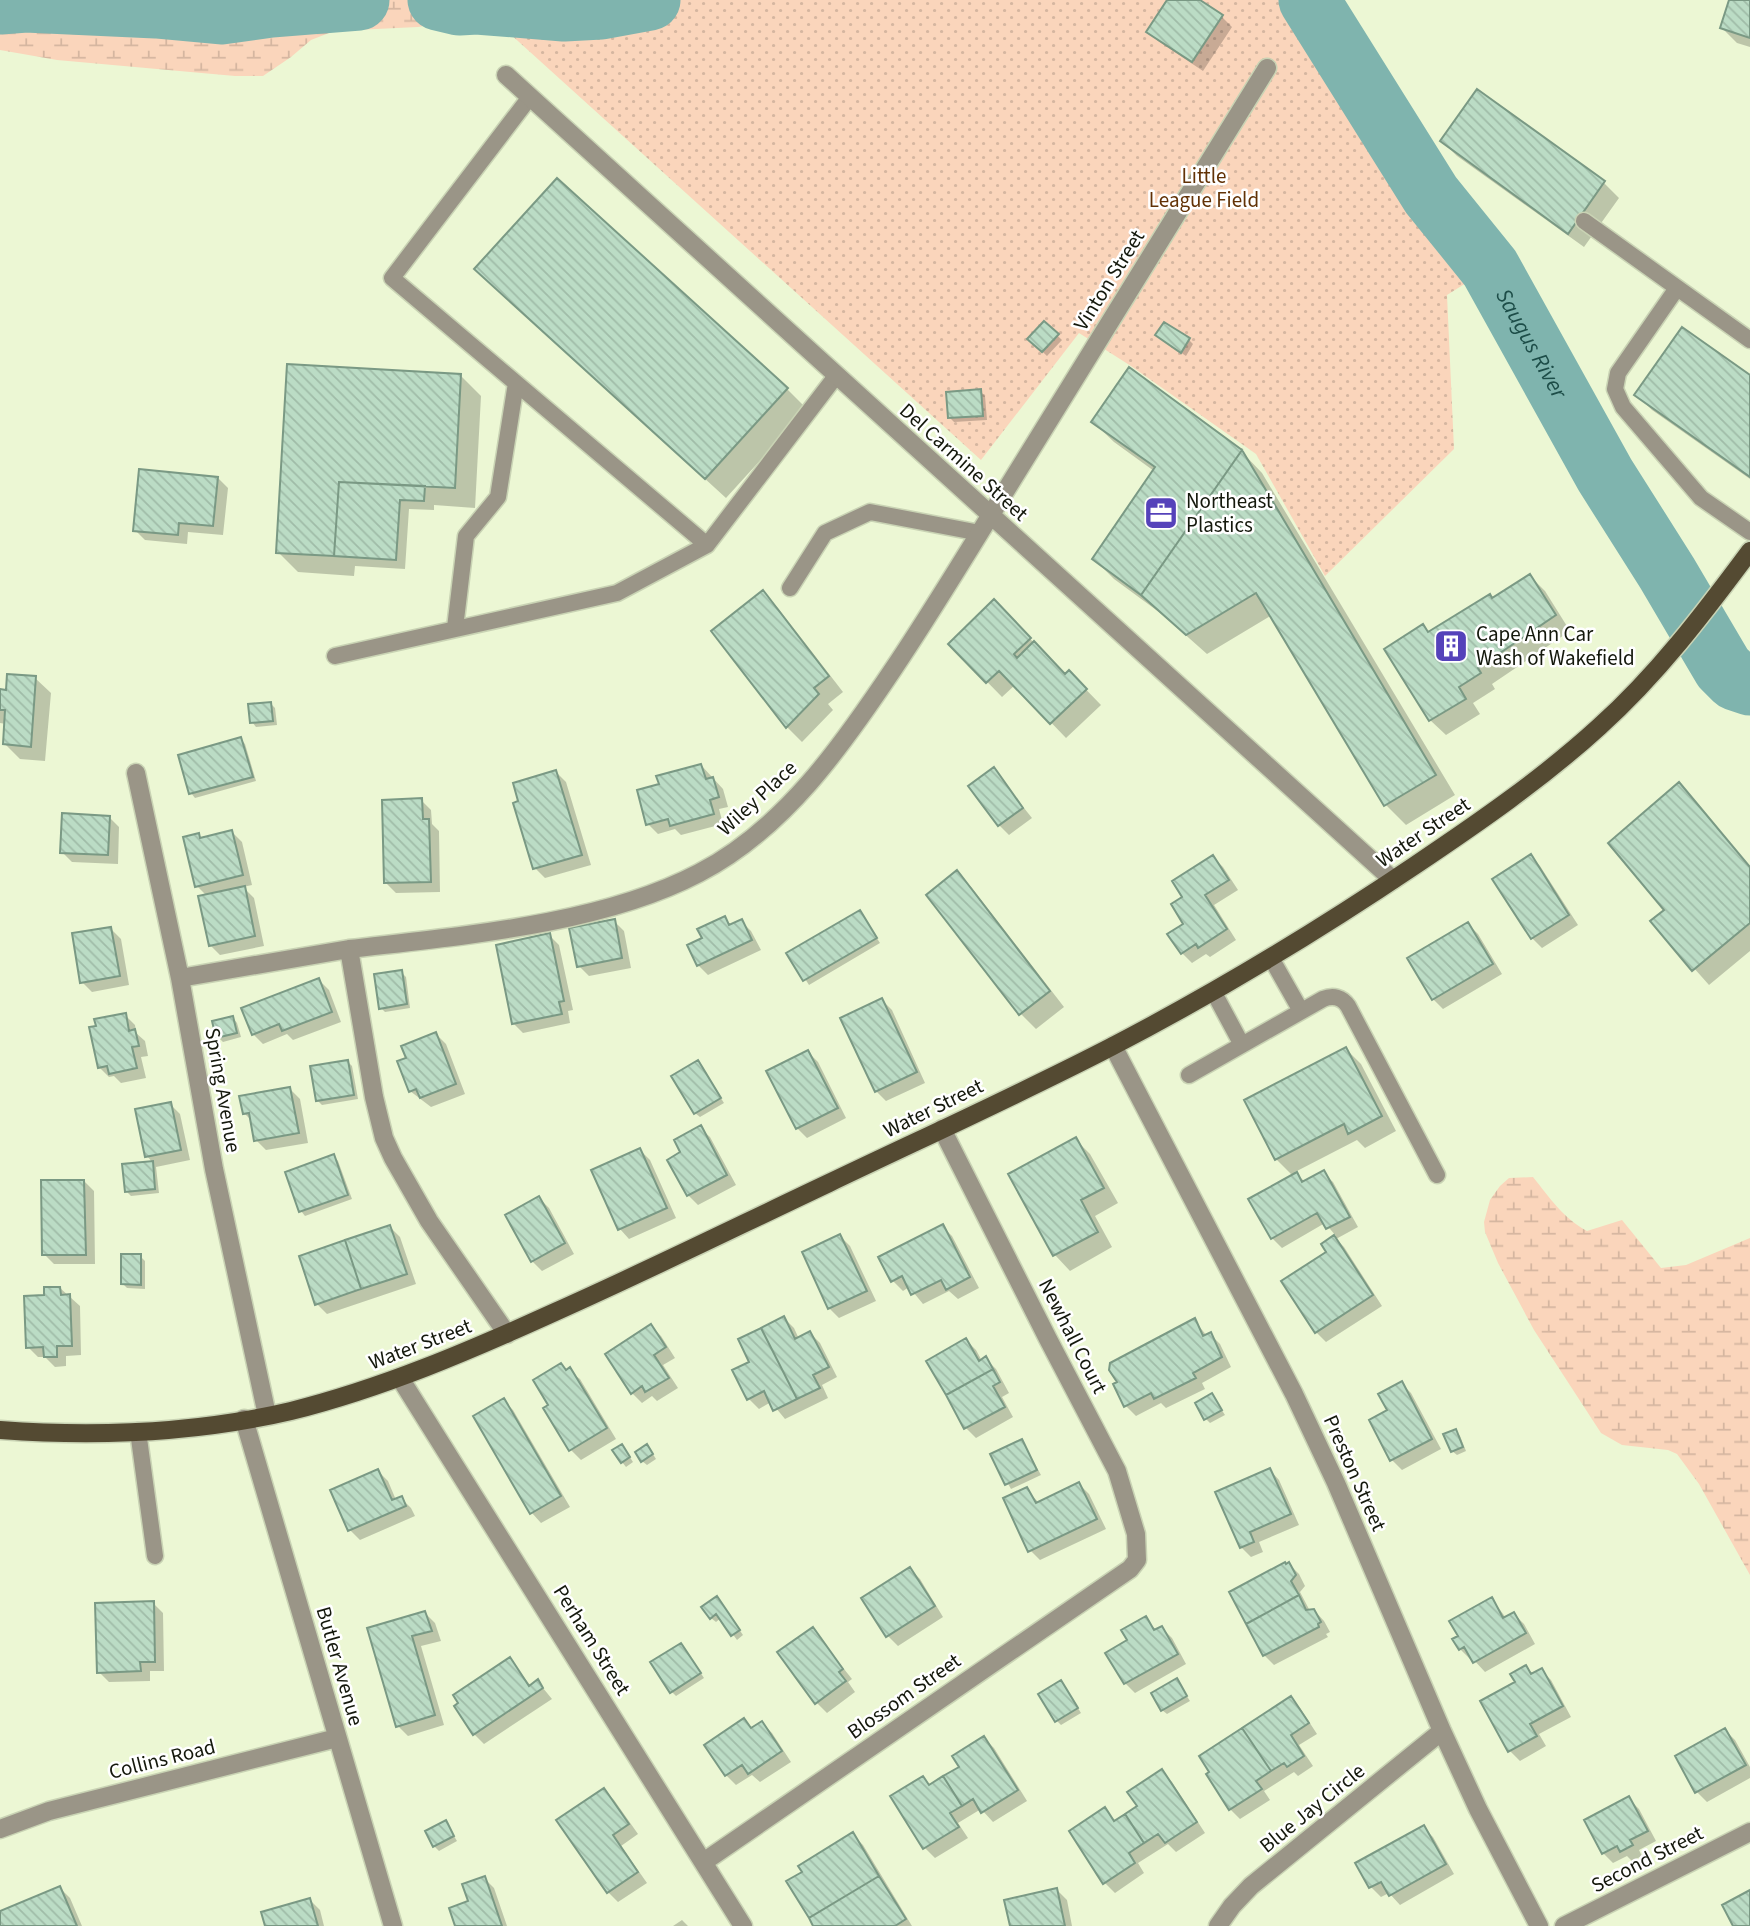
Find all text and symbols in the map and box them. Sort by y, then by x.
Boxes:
park label: Little League Field [1149,161,1259,215]
street label: Vinton Street [1066,224,1152,336]
water label: Saugus River [1488,282,1576,405]
street label: Del Carmine Street [893,396,1035,528]
place label: Northeast Plastics [1186,486,1273,540]
office icon: Northeast Plastics [1142,494,1180,532]
place label: Cape Ann Car Wash of Wakefield [1476,619,1635,673]
building icon: Cape Ann Car Wash of Wakefield [1432,627,1470,665]
street label: Wiley Place [711,753,803,843]
street label: Water Street [1370,789,1476,875]
street label: Spring Avenue [197,1025,249,1155]
street label: Water Street [878,1071,988,1145]
street label: Newhall Court [1031,1273,1115,1399]
street label: Water Street [364,1311,476,1377]
street label: Preston Street [1316,1410,1394,1536]
street label: Perham Street [546,1579,638,1701]
street label: Butler Avenue [309,1603,371,1729]
street label: Blossom Street [841,1646,967,1746]
street label: Collins Road [106,1731,218,1787]
street label: Blue Jay Circle [1253,1756,1371,1860]
street label: Second Street [1586,1818,1708,1900]

